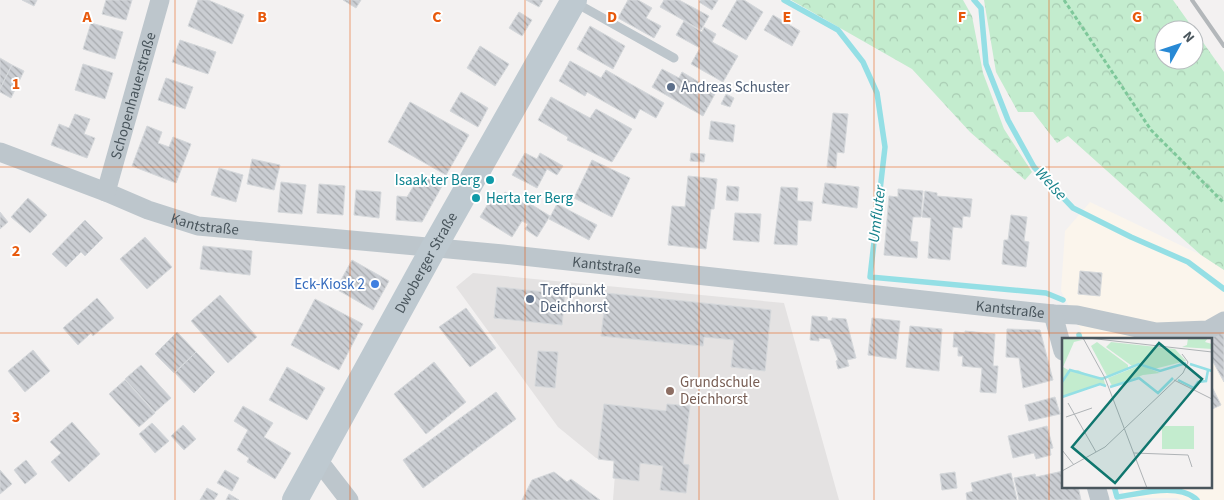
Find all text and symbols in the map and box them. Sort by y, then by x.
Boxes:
text: A [81,6,92,28]
text: B [257,6,267,28]
text: C [432,6,442,28]
text: D [607,6,617,28]
text: E [783,6,791,28]
text: F [958,6,966,28]
text: G [1132,6,1142,28]
north arrow [1154,20,1204,70]
text: N [1178,27,1199,47]
street label: Schopenhauerstraße [105,30,161,162]
text: 1 [12,73,20,95]
place label: Andreas Schuster [681,77,790,98]
marker: Andreas Schuster [665,81,677,93]
water label: Welse [1030,163,1072,206]
place label: Isaak ter Berg [395,170,480,191]
marker: Isaak ter Berg [484,174,496,186]
water label: Umfluter [863,183,892,244]
place label: Herta ter Berg [486,188,574,209]
marker: Herta ter Berg [470,192,482,204]
street label: Kantstraße [168,207,240,240]
street label: Dwoberger Straße [389,208,462,317]
text: 2 [12,240,20,262]
street label: Kantstraße [571,251,642,279]
place label: Eck-Kiosk 2 [294,274,365,295]
marker: Eck-Kiosk 2 [369,278,381,290]
place label: Treffpunkt Deichhorst [540,280,608,318]
marker: Treffpunkt Deichhorst [524,293,536,305]
street label: Kantstraße [975,295,1046,324]
inset map [1062,338,1212,488]
place label: Grundschule Deichhorst [680,372,760,410]
marker: Grundschule Deichhorst [664,385,676,397]
text: 3 [12,406,20,428]

